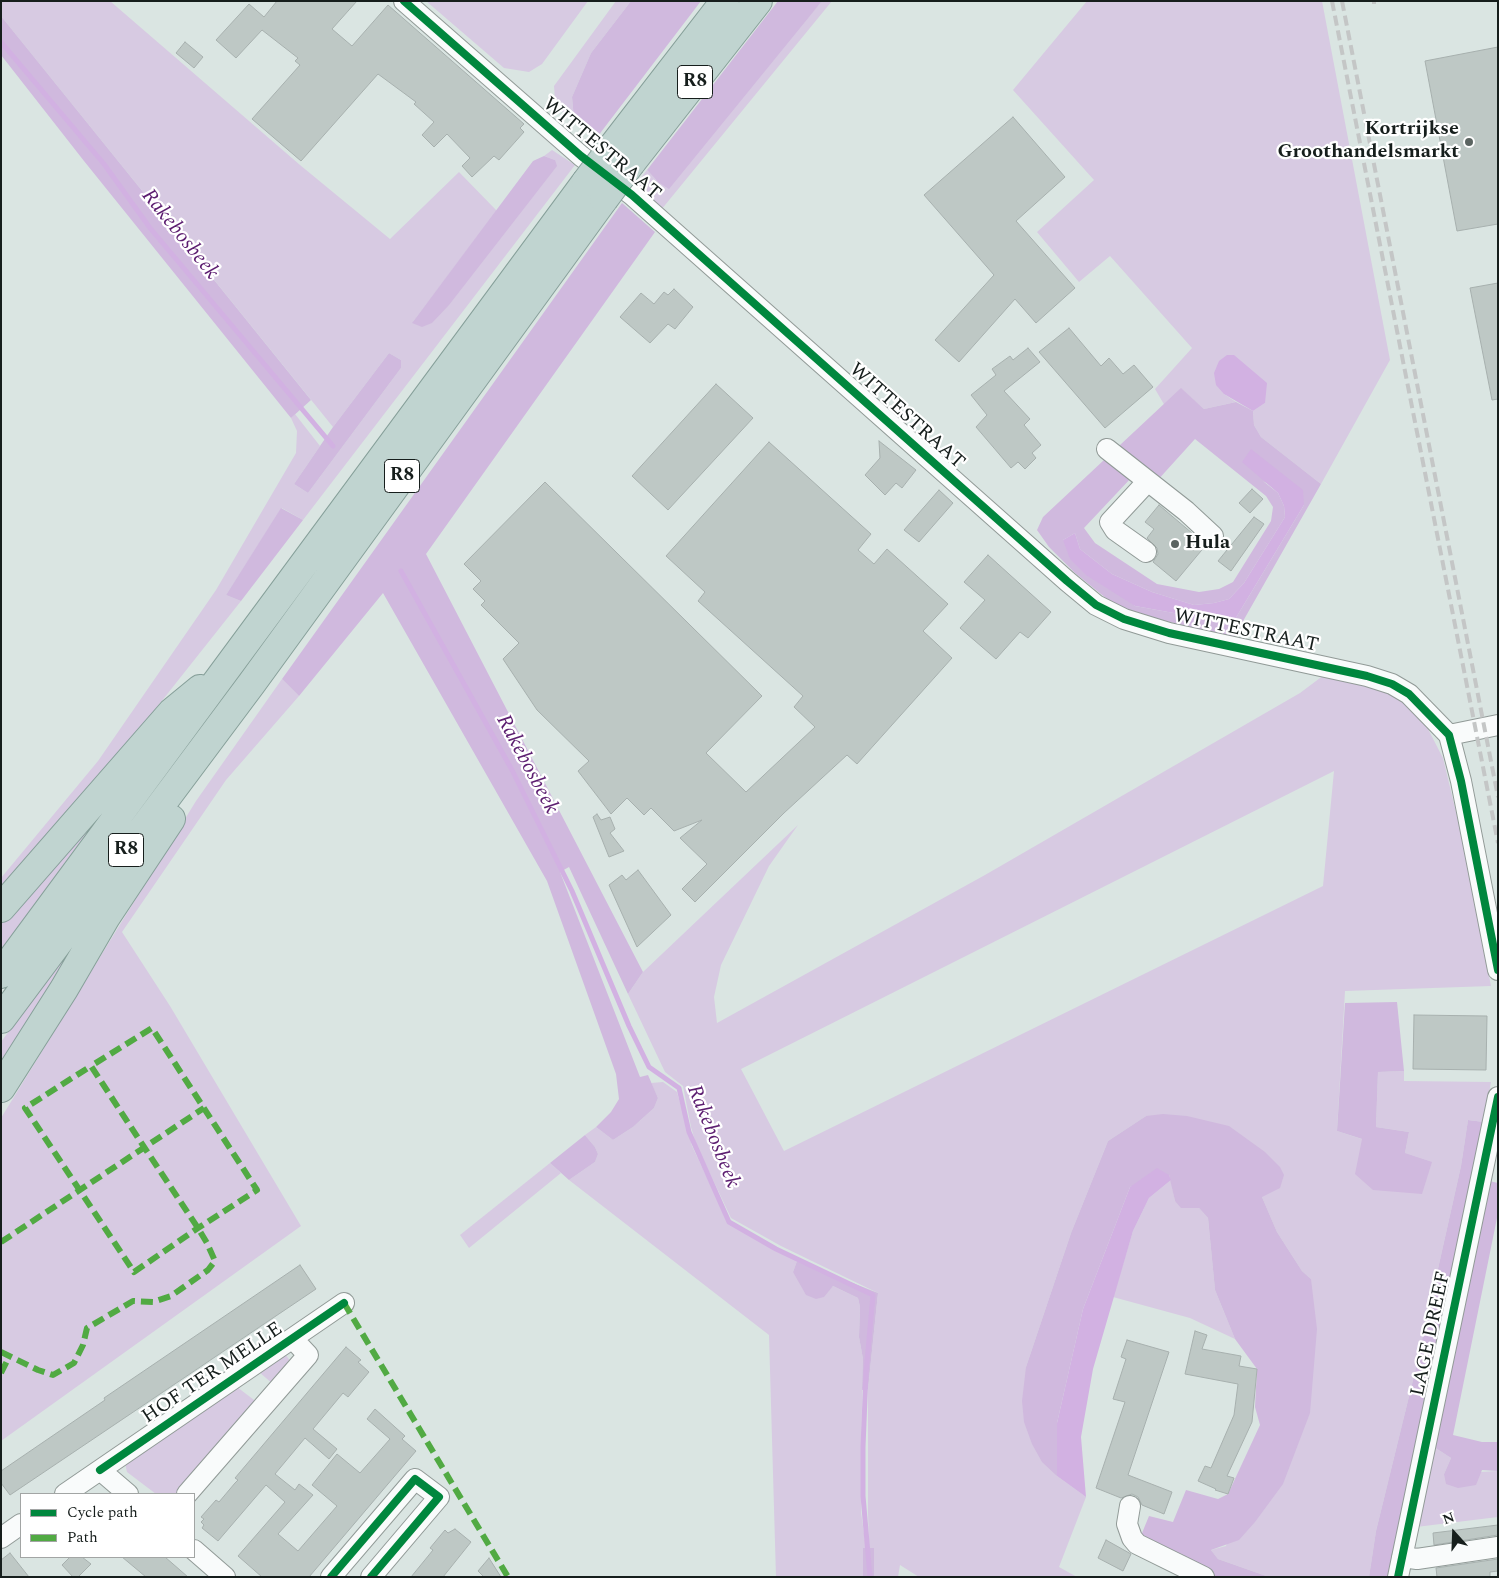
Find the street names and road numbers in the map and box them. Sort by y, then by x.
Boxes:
road number: R8 [678,65,712,98]
street label: WITTESTRAAT [537,93,665,207]
street label: WITTESTRAAT [843,359,969,475]
road number: R8 [384,460,420,492]
street label: WITTESTRAAT [1171,605,1321,659]
road number: R8 [108,834,144,866]
street label: LAGE DREEF [1407,1269,1457,1399]
street label: HOF TER MELLE [138,1318,288,1430]

